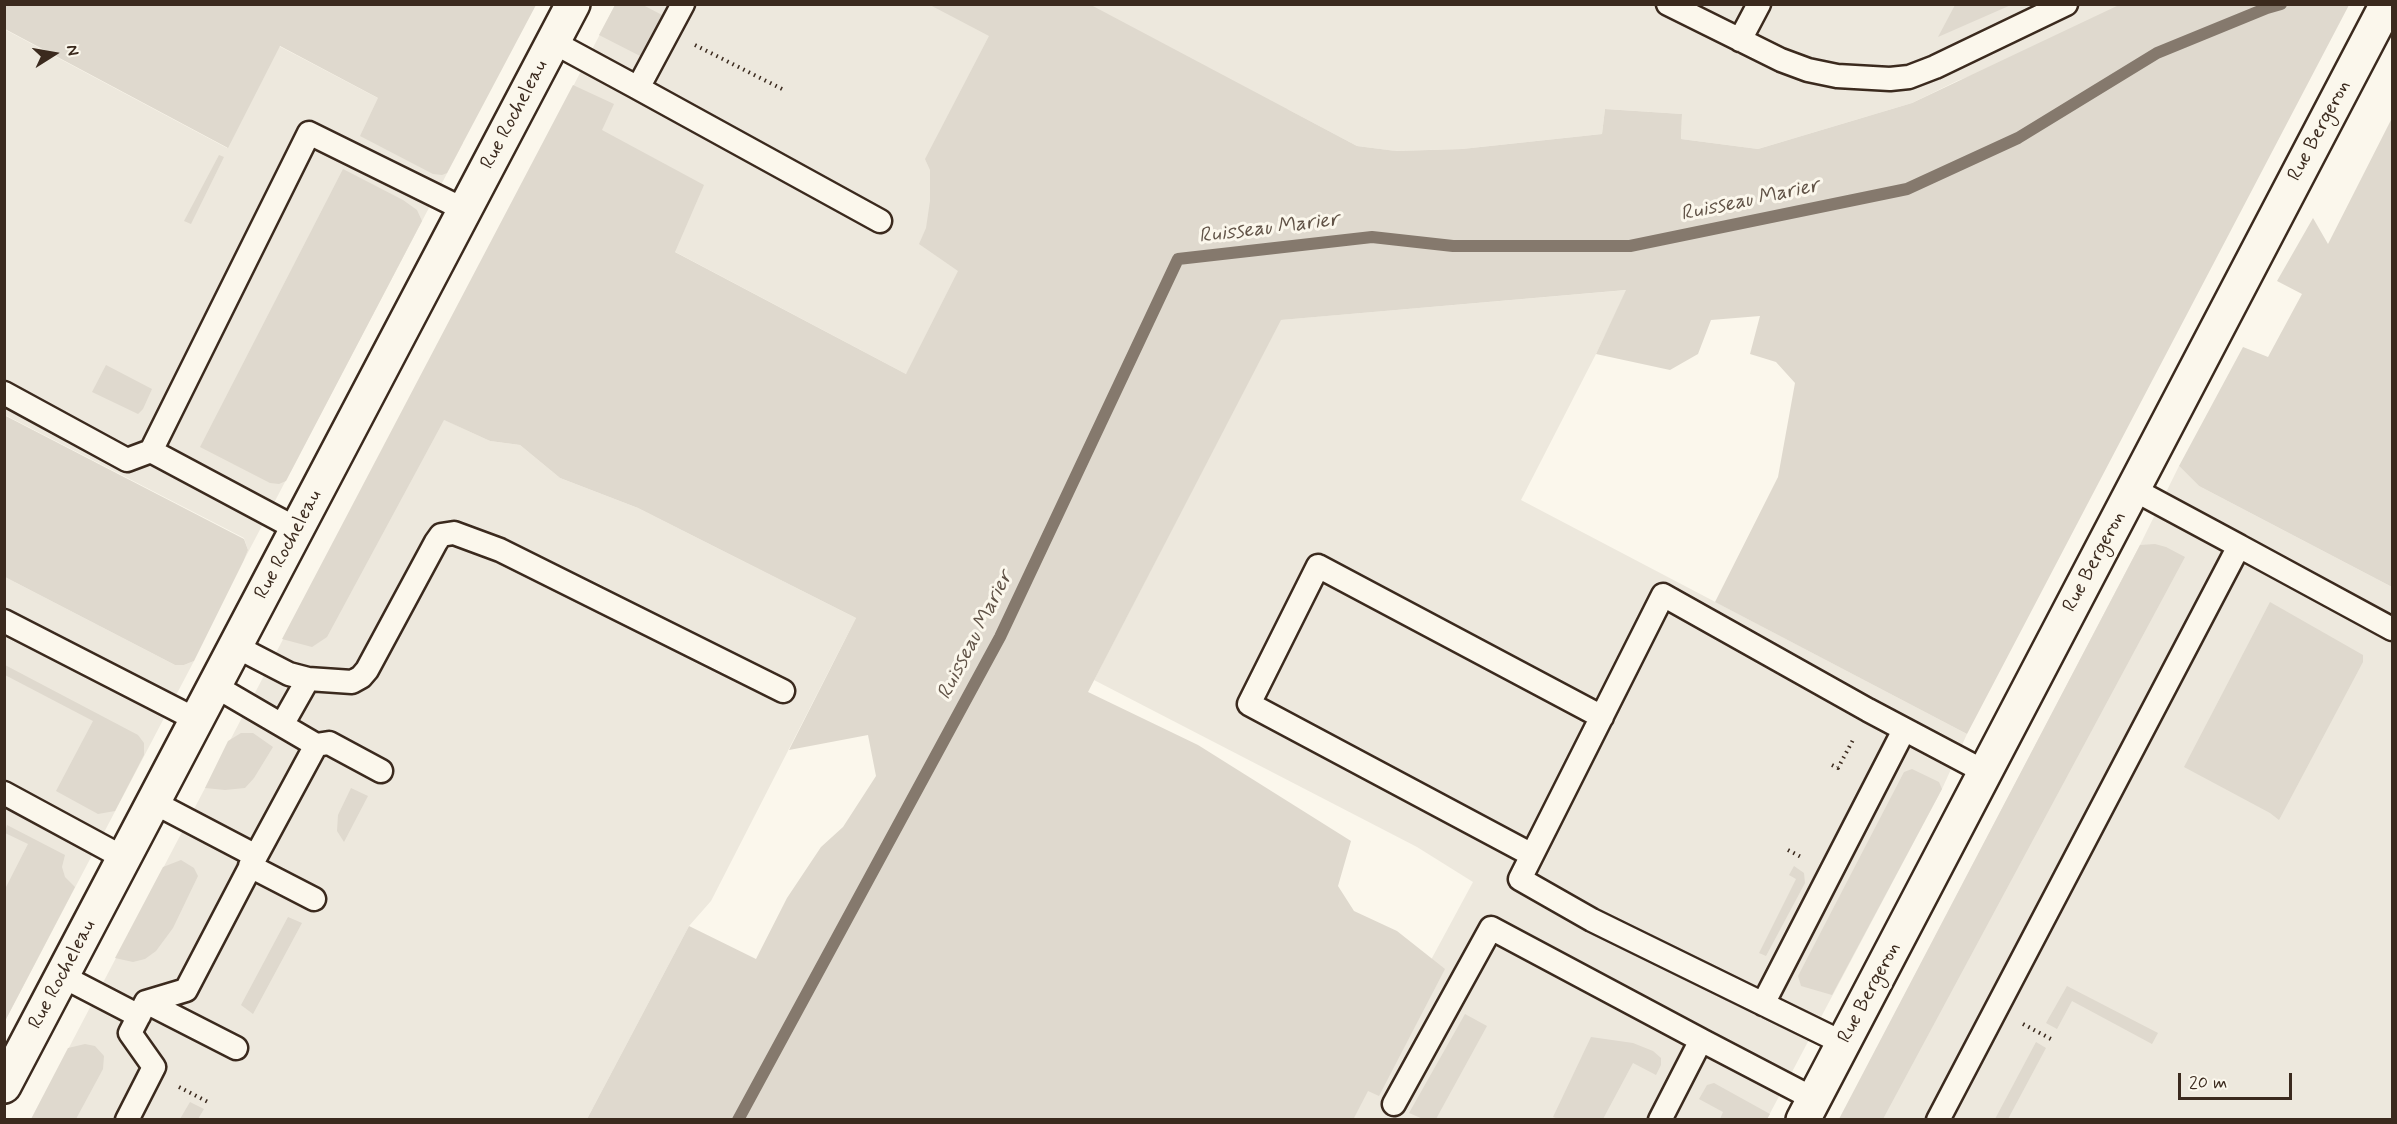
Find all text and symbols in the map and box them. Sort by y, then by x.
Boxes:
north arrow [24,24,84,84]
text: N [61,43,83,58]
street label: Rue Rocheleau [476,56,554,174]
street label: Rue Bergeron [2283,76,2357,186]
water label: Ruisseau Marier [1678,174,1822,228]
water label: Ruisseau Marier [1197,208,1341,250]
street label: Rue Rocheleau [250,486,328,604]
street label: Rue Bergeron [2058,507,2132,617]
water label: Ruisseau Marier [933,567,1019,705]
street label: Rue Rocheleau [24,916,102,1034]
street label: Rue Bergeron [1833,938,1907,1048]
scale bar [2181,1061,2295,1099]
text: 20 m [2189,1071,2227,1095]

